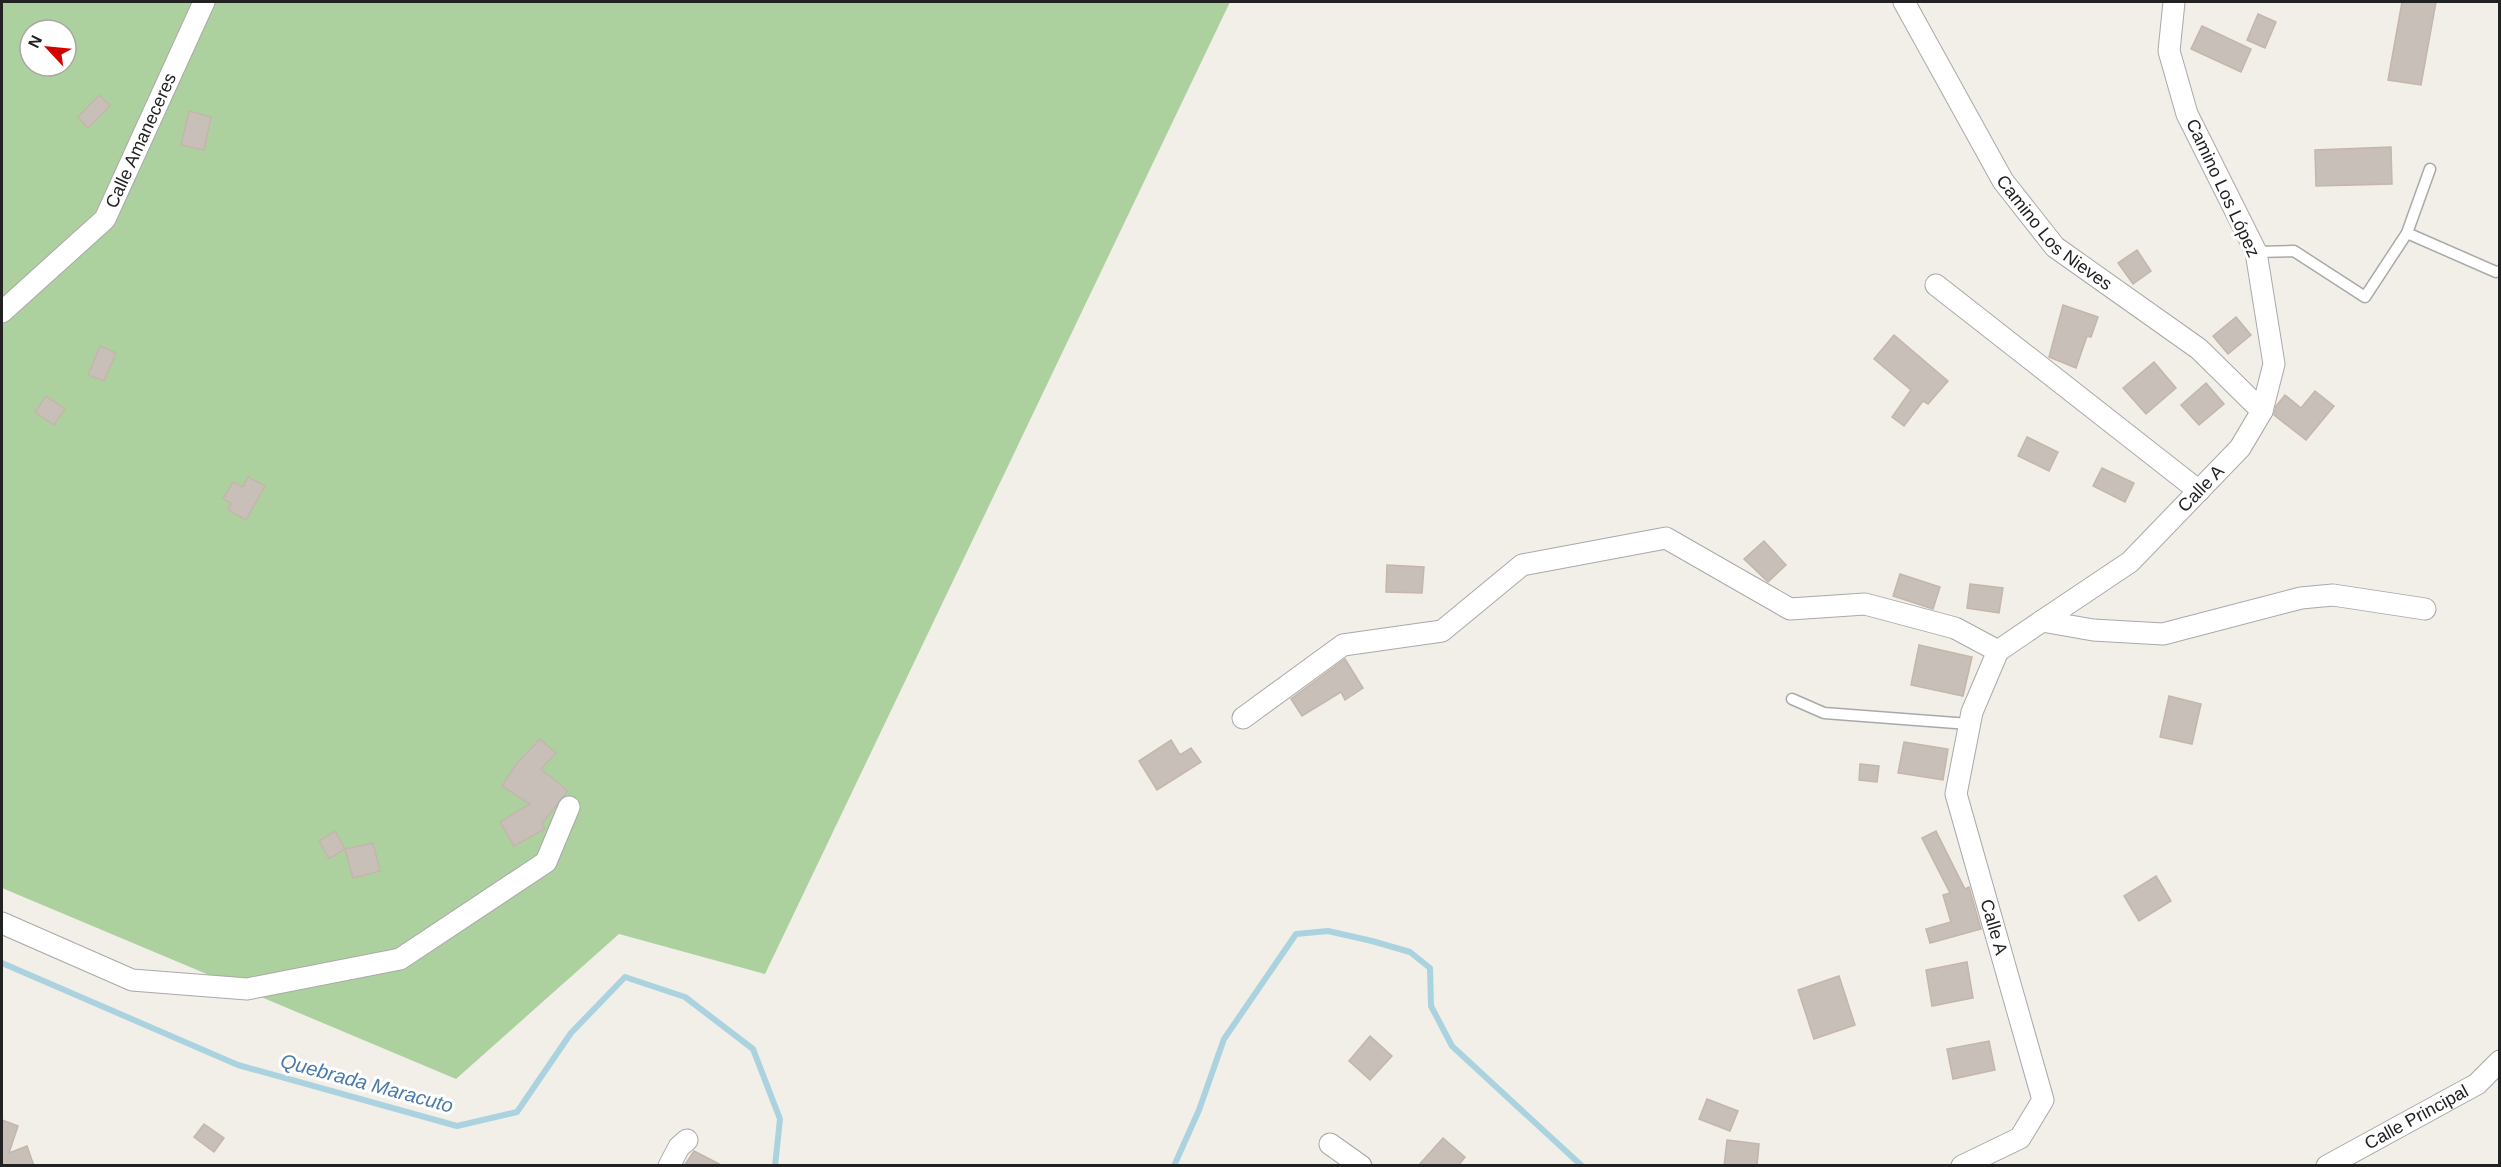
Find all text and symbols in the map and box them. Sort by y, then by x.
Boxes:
north arrow [18,18,78,78]
text: N [25,33,45,51]
street label: Calle Amaneceres [101,70,180,211]
street label: Camino Los López [2182,116,2264,260]
street label: Camino Los Nieves [1992,171,2116,294]
street label: Calle A [2174,461,2228,516]
street label: Calle A [1977,897,2011,957]
water label: Quebrada Maracuto [278,1049,456,1117]
street label: Calle Principal [2361,1081,2472,1153]

